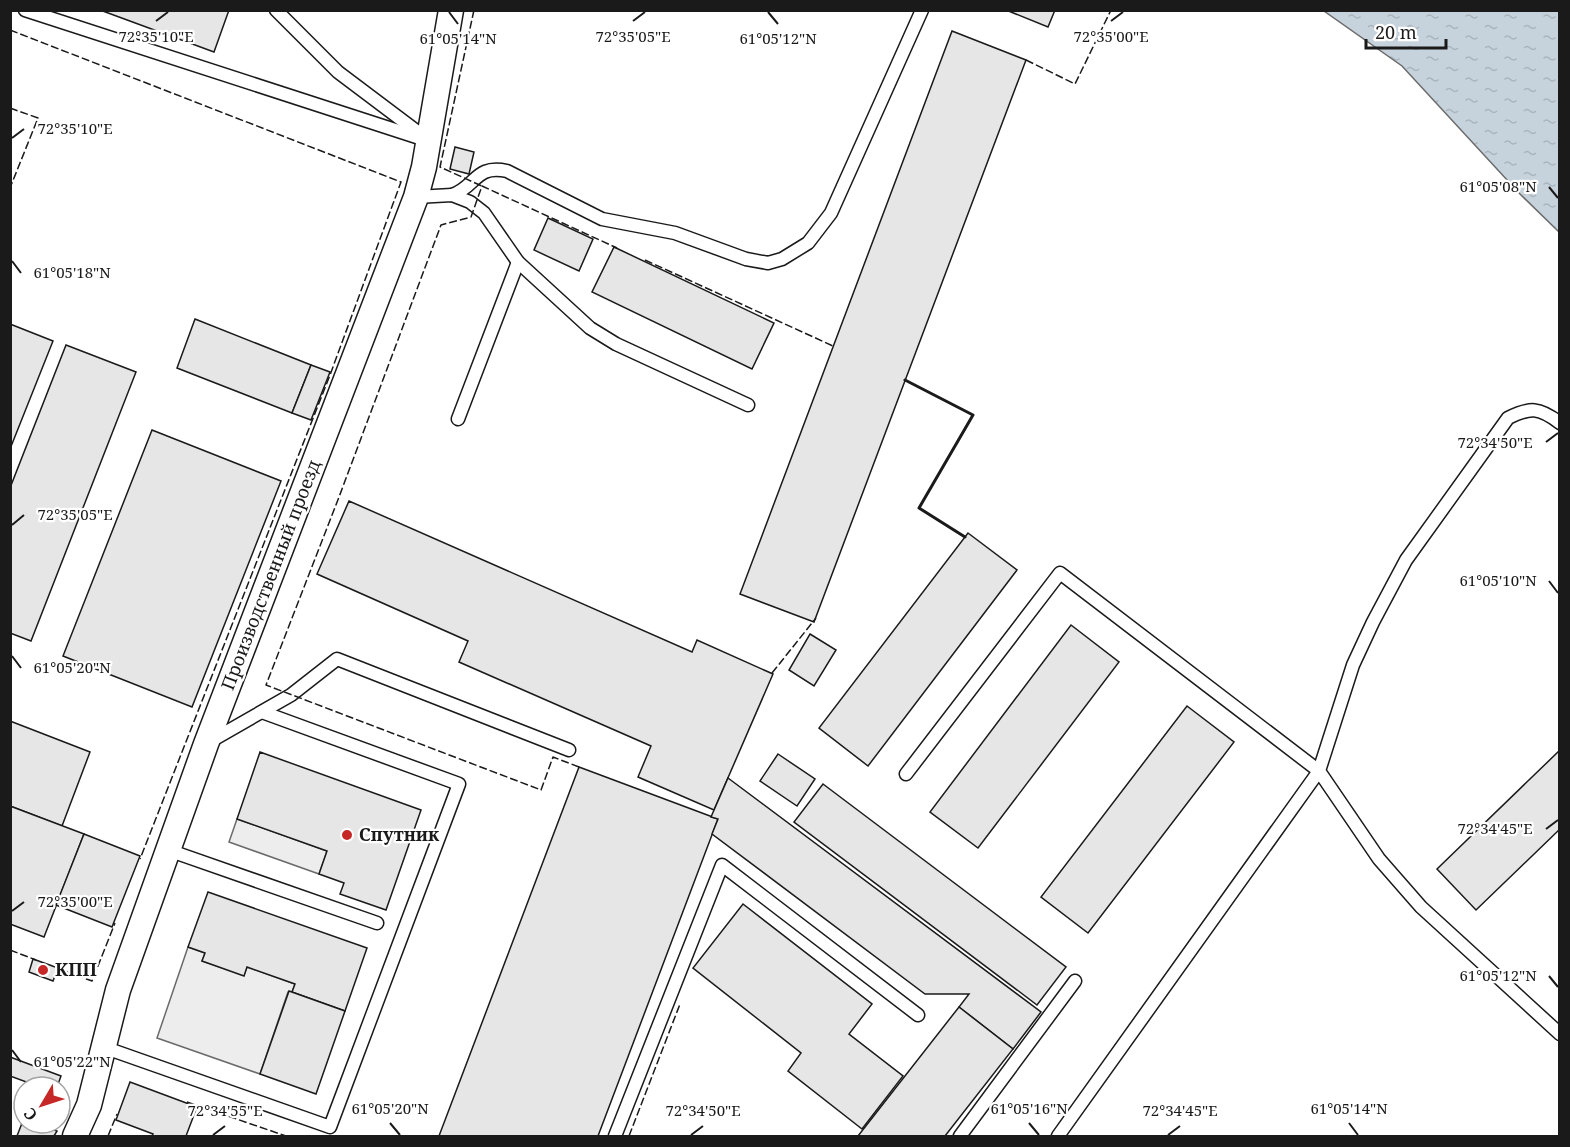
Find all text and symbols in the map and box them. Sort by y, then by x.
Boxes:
scale bar [1366,12,1446,50]
text: 20 m [1375,20,1417,44]
text: 72°35'10"E [118,26,194,46]
text: 72°35'05"E [595,26,671,46]
text: 72°35'00"E [1073,26,1149,46]
text: 61°05'14"N [419,28,497,48]
text: 61°05'12"N [739,28,817,48]
text: 72°35'10"E [37,118,113,138]
text: 61°05'08"N [1459,176,1537,196]
text: 61°05'18"N [33,262,111,282]
text: 72°34'50"E [1457,432,1533,452]
street label: Производственный проезд [215,456,325,693]
text: 72°35'05"E [37,504,113,524]
text: 61°05'10"N [1459,570,1537,590]
text: 61°05'20"N [33,657,111,677]
text: 72°34'45"E [1457,818,1533,838]
place label: Спутник [359,822,440,846]
marker: Спутник [340,828,354,842]
text: 72°35'00"E [37,891,113,911]
place label: КПП [55,957,97,981]
marker: КПП [36,963,50,977]
text: 61°05'12"N [1459,965,1537,985]
text: 61°05'22"N [33,1051,111,1071]
north arrow [12,1075,72,1135]
text: 61°05'20"N [351,1098,429,1118]
text: 61°05'16"N [990,1098,1068,1118]
text: 61°05'14"N [1310,1098,1388,1118]
text: 72°34'55"E [187,1100,263,1120]
text: 72°34'50"E [665,1100,741,1120]
text: 72°34'45"E [1142,1100,1218,1120]
text: С [18,1103,42,1125]

